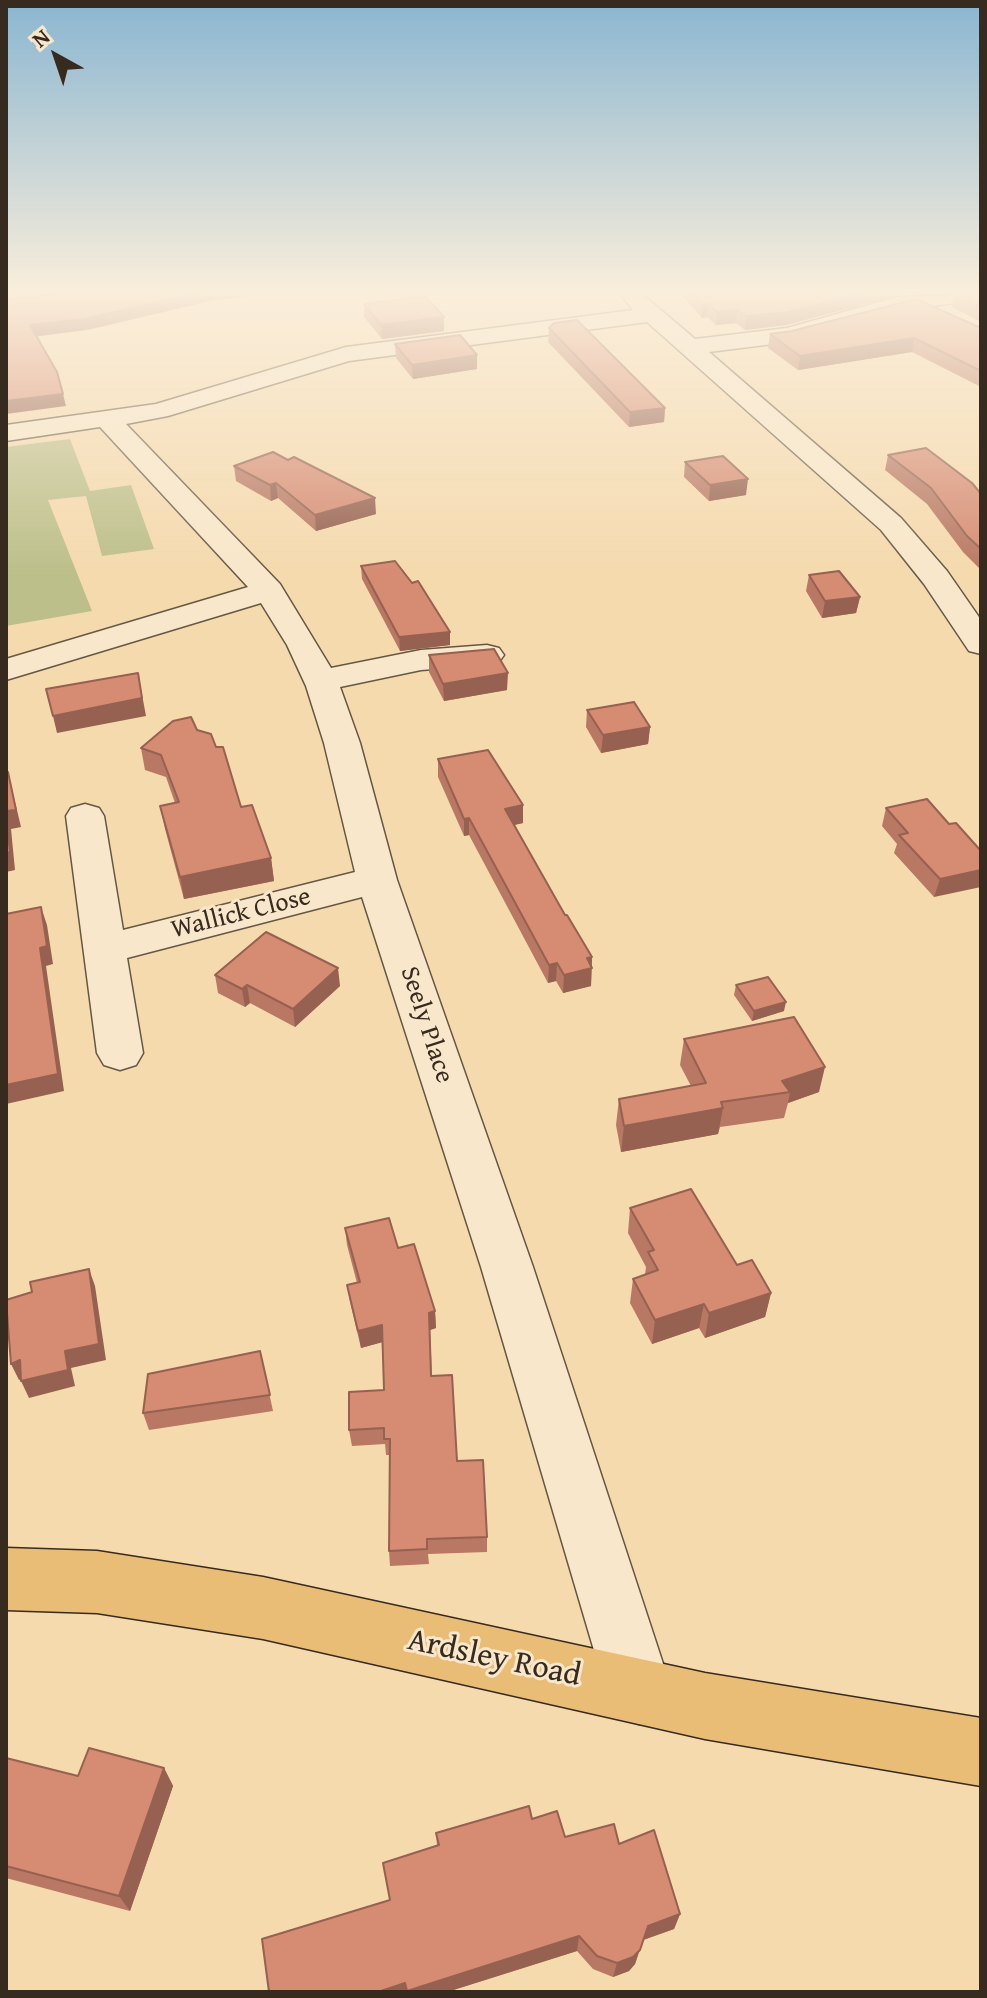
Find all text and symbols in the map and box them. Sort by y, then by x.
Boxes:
north arrow [16,16,96,96]
text: N [25,21,56,55]
street label: Wallick Close [168,882,314,946]
street label: Seely Place [393,963,459,1087]
street label: Ardsley Road [404,1622,584,1696]

